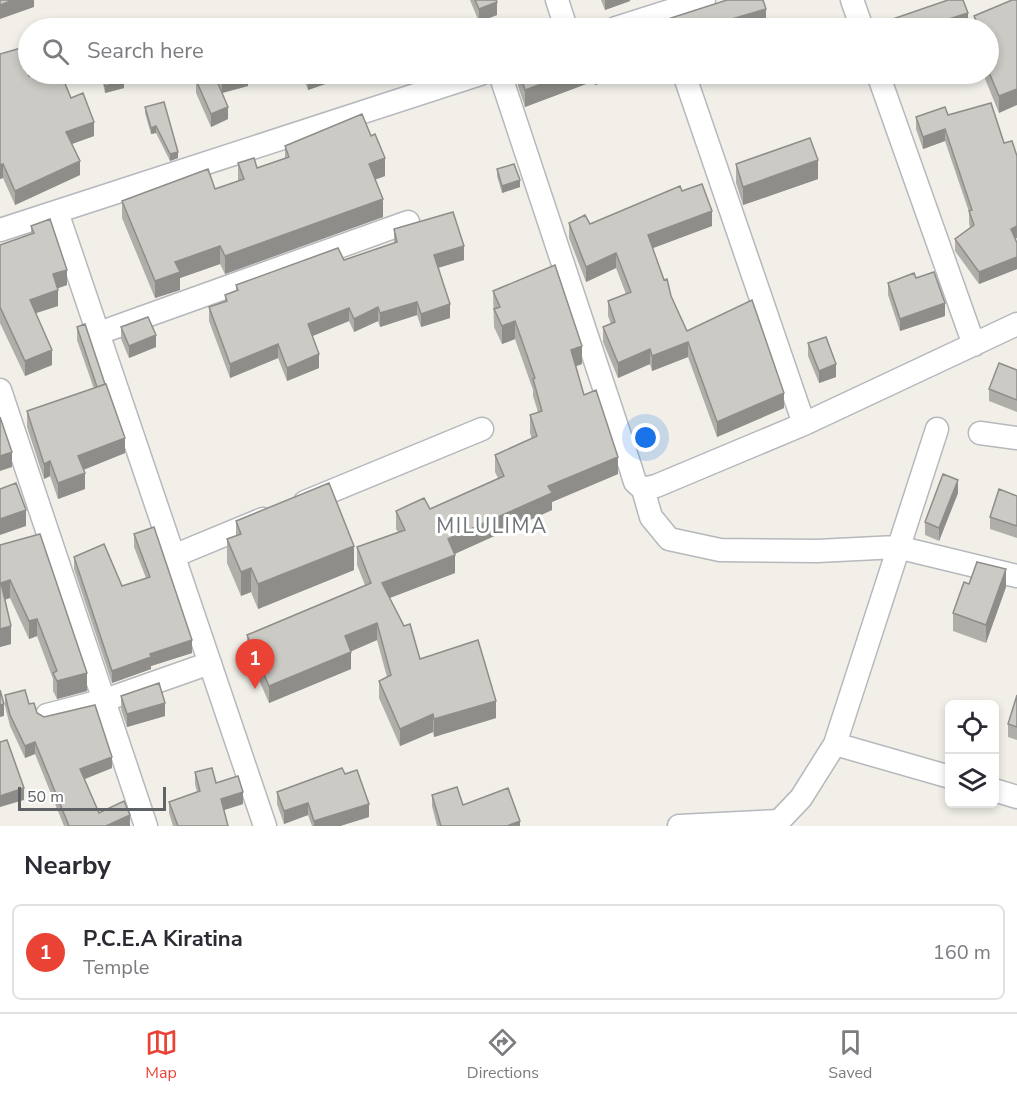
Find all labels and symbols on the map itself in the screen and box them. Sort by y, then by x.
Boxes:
your location [631,423,660,452]
district label: MILULIMA [436,512,548,540]
pin: 1 [236,640,274,689]
scale bar [18,784,166,812]

